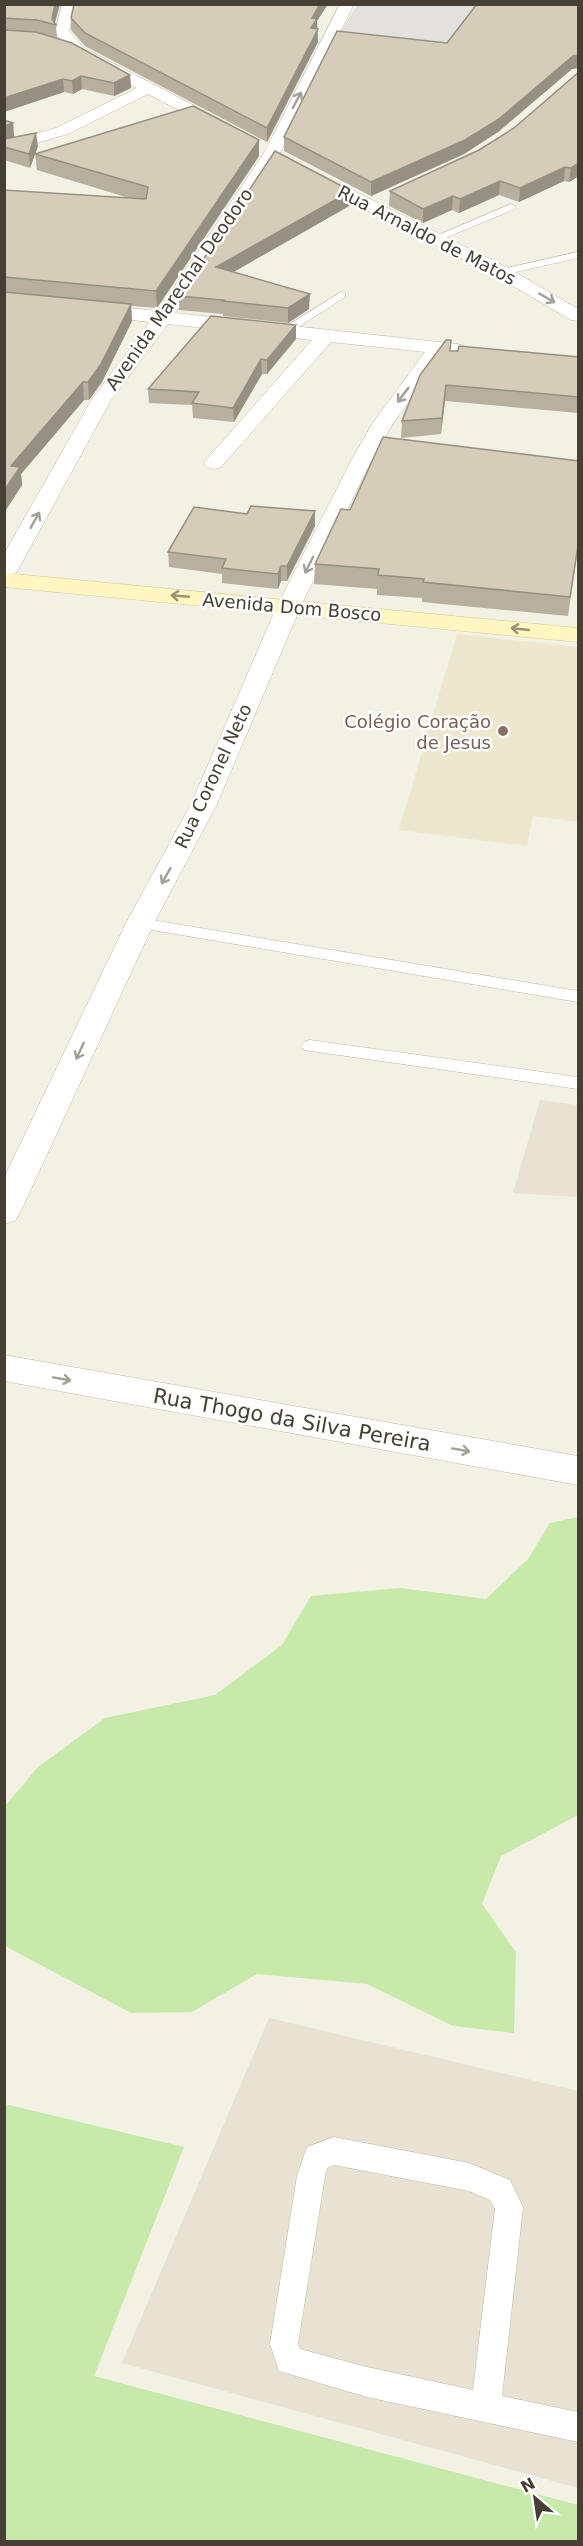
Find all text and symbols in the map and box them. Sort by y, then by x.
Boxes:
one-way arrow [292,92,303,110]
street label: Rua Arnaldo de Matos [334,181,520,289]
street label: Avenida Marechal Deodoro [101,184,257,394]
one-way arrow [538,292,555,304]
one-way arrow [397,387,410,403]
one-way arrow [29,511,41,528]
one-way arrow [303,556,314,574]
street label: Avenida Dom Bosco [202,589,382,625]
one-way arrow [170,590,190,601]
one-way arrow [511,623,531,634]
street label: Rua Coronel Neto [170,700,256,852]
place label: Colégio Coração de Jesus [344,711,491,753]
marker: Colégio Coração de Jesus [496,724,510,738]
one-way arrow [160,866,171,884]
one-way arrow [74,1041,86,1059]
one-way arrow [52,1373,71,1384]
street label: Rua Thogo da Silva Pereira [151,1384,433,1456]
one-way arrow [450,1445,470,1456]
north arrow [505,2468,565,2528]
text: N [518,2474,538,2497]

